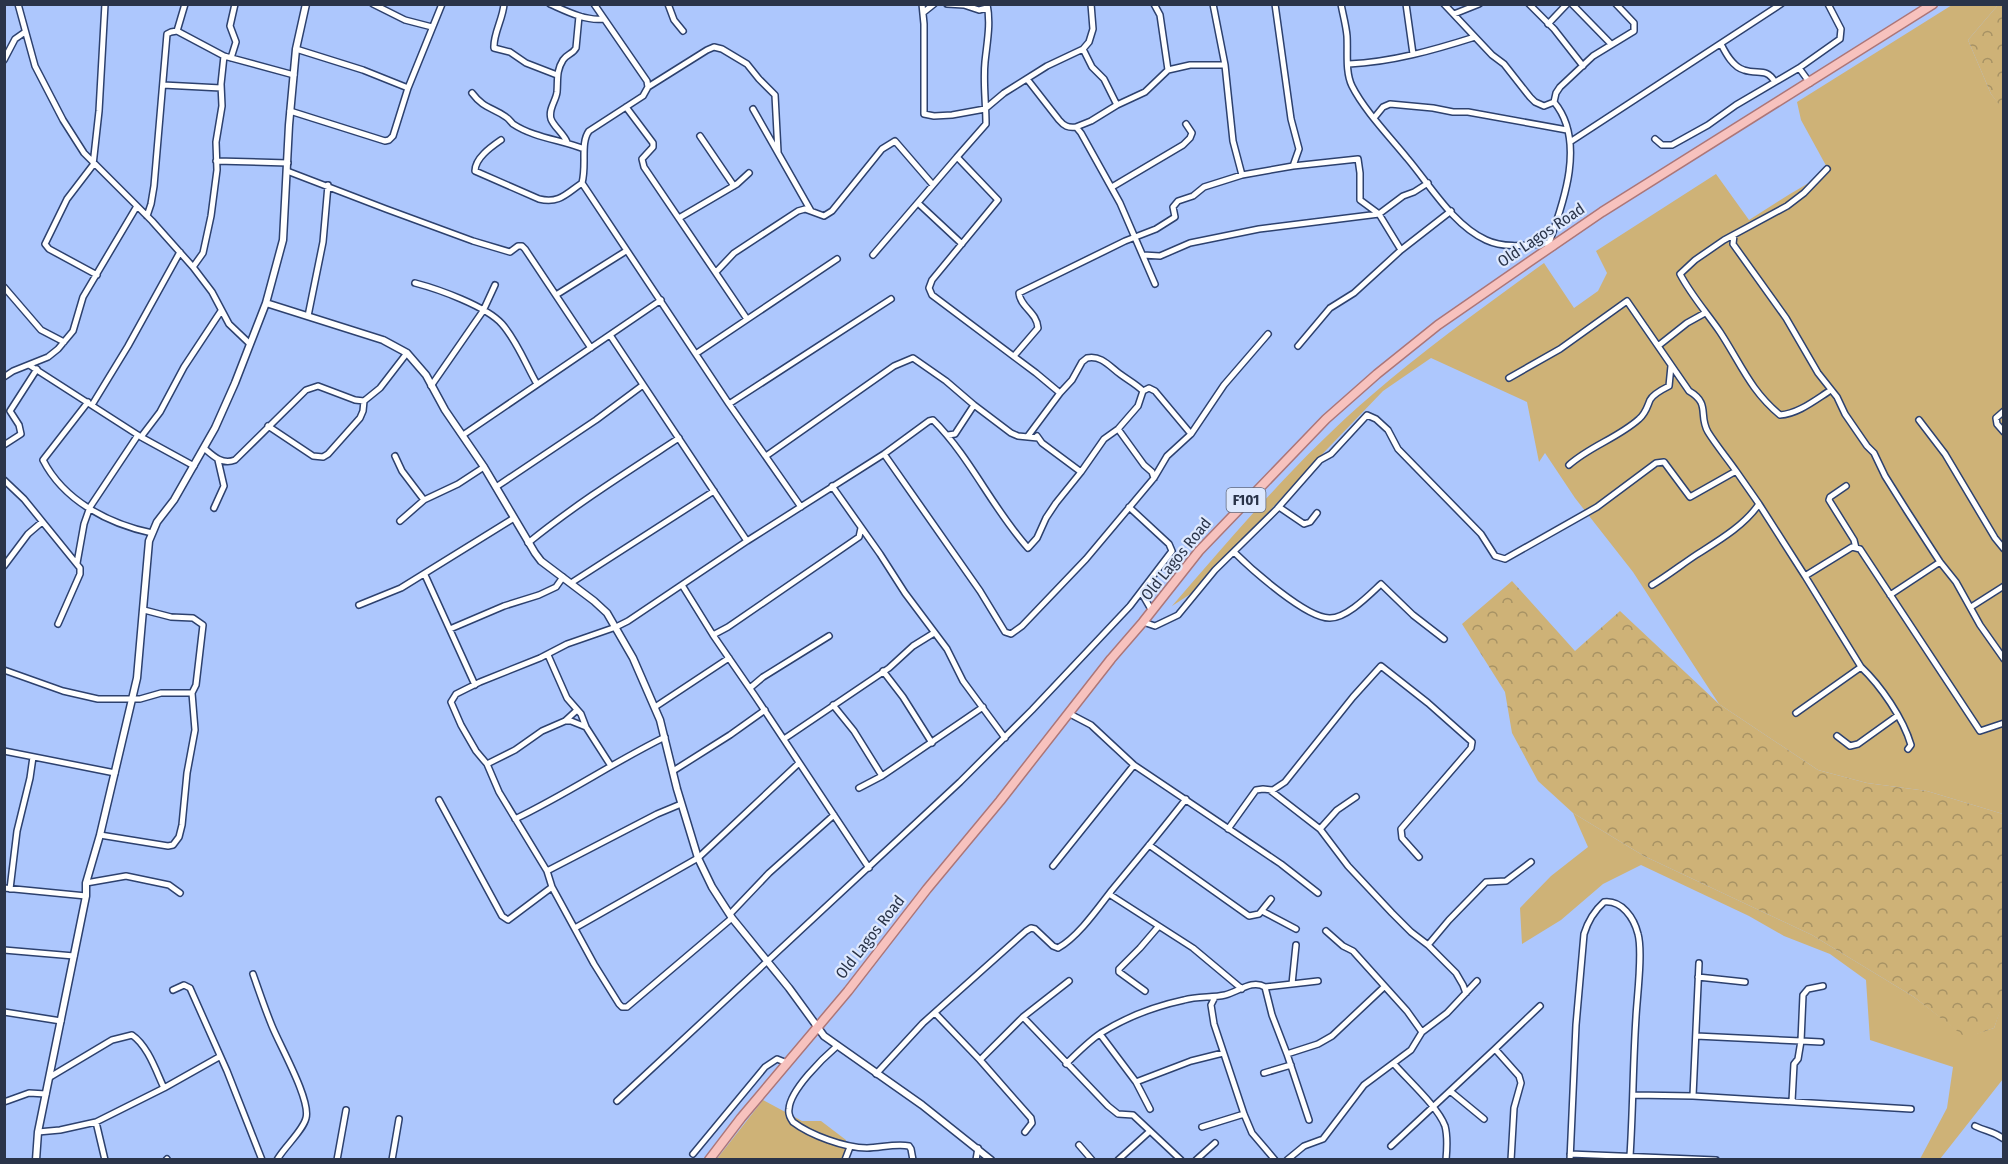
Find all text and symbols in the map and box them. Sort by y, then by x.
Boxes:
street label: Old Lagos Road [1494,199,1588,271]
road number: F101 [1226,488,1266,512]
street label: Old Lagos Road [1137,514,1215,604]
street label: Old Lagos Road [832,892,908,982]

